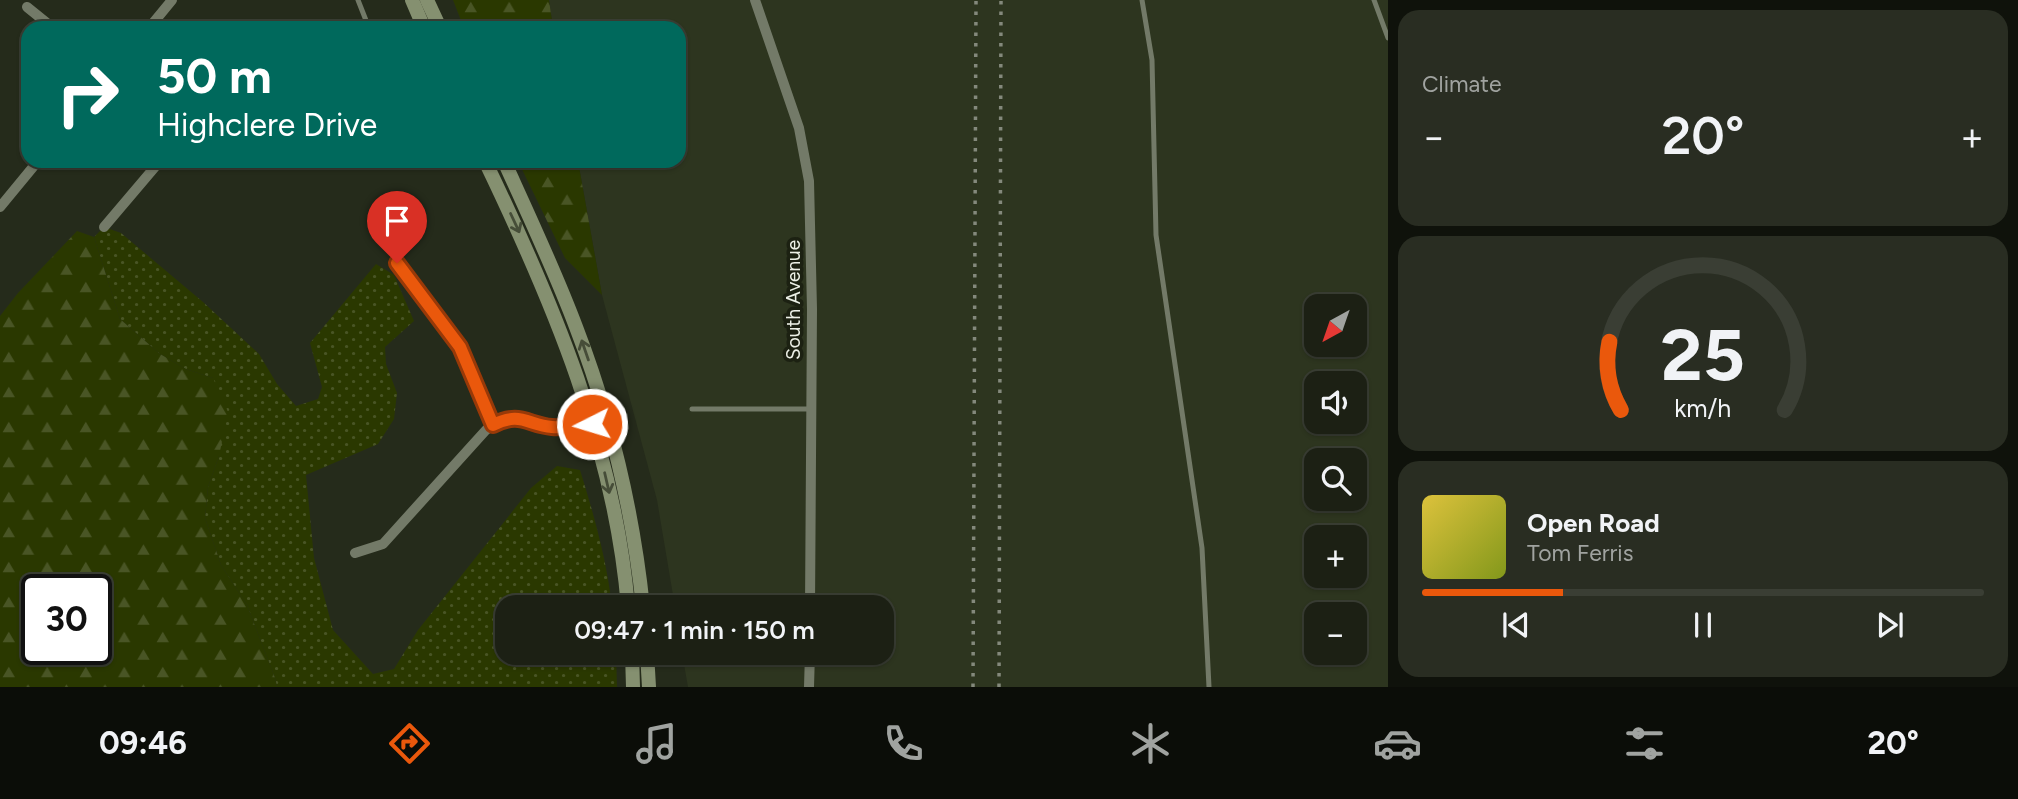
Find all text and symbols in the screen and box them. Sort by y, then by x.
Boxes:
text: 50 m [157,46,272,105]
icon: right [42,49,133,140]
text: Climate [1422,70,1501,98]
text: 20° [1662,105,1744,167]
text: Highclere Drive [157,106,377,144]
text: − [1422,114,1446,160]
text: + [1960,114,1984,160]
pin [367,191,427,263]
icon: arrive [378,202,416,240]
one-way arrow [508,212,522,233]
street label: South Avenue [782,240,805,360]
north arrow [1304,294,1367,357]
map controls [1304,294,1367,665]
text: 25 [1661,311,1745,398]
one-way arrow [578,340,590,362]
button: sound [1304,371,1367,434]
position arrow [555,387,629,461]
text: km/h [1674,392,1732,422]
button: search [1304,448,1367,511]
one-way arrow [601,471,614,494]
text: Open Road [1527,507,1660,539]
button: + [1304,525,1367,588]
text: Tom Ferris [1527,539,1633,567]
speed limit sign: 30 [21,574,112,665]
button: − [1304,602,1367,665]
icon: previous [1497,606,1535,644]
icon: pause [1684,606,1722,644]
icon: next [1871,606,1909,644]
text: 09:47 · 1 min · 150 m [574,614,815,646]
icon: directions [385,719,434,768]
icon: music [632,719,681,768]
icon: phone [879,719,928,768]
icon: climate [1126,719,1175,768]
icon: car [1373,719,1422,768]
icon: filters [1620,719,1669,768]
text: 09:46 [99,724,187,762]
text: 20° [1868,724,1919,762]

